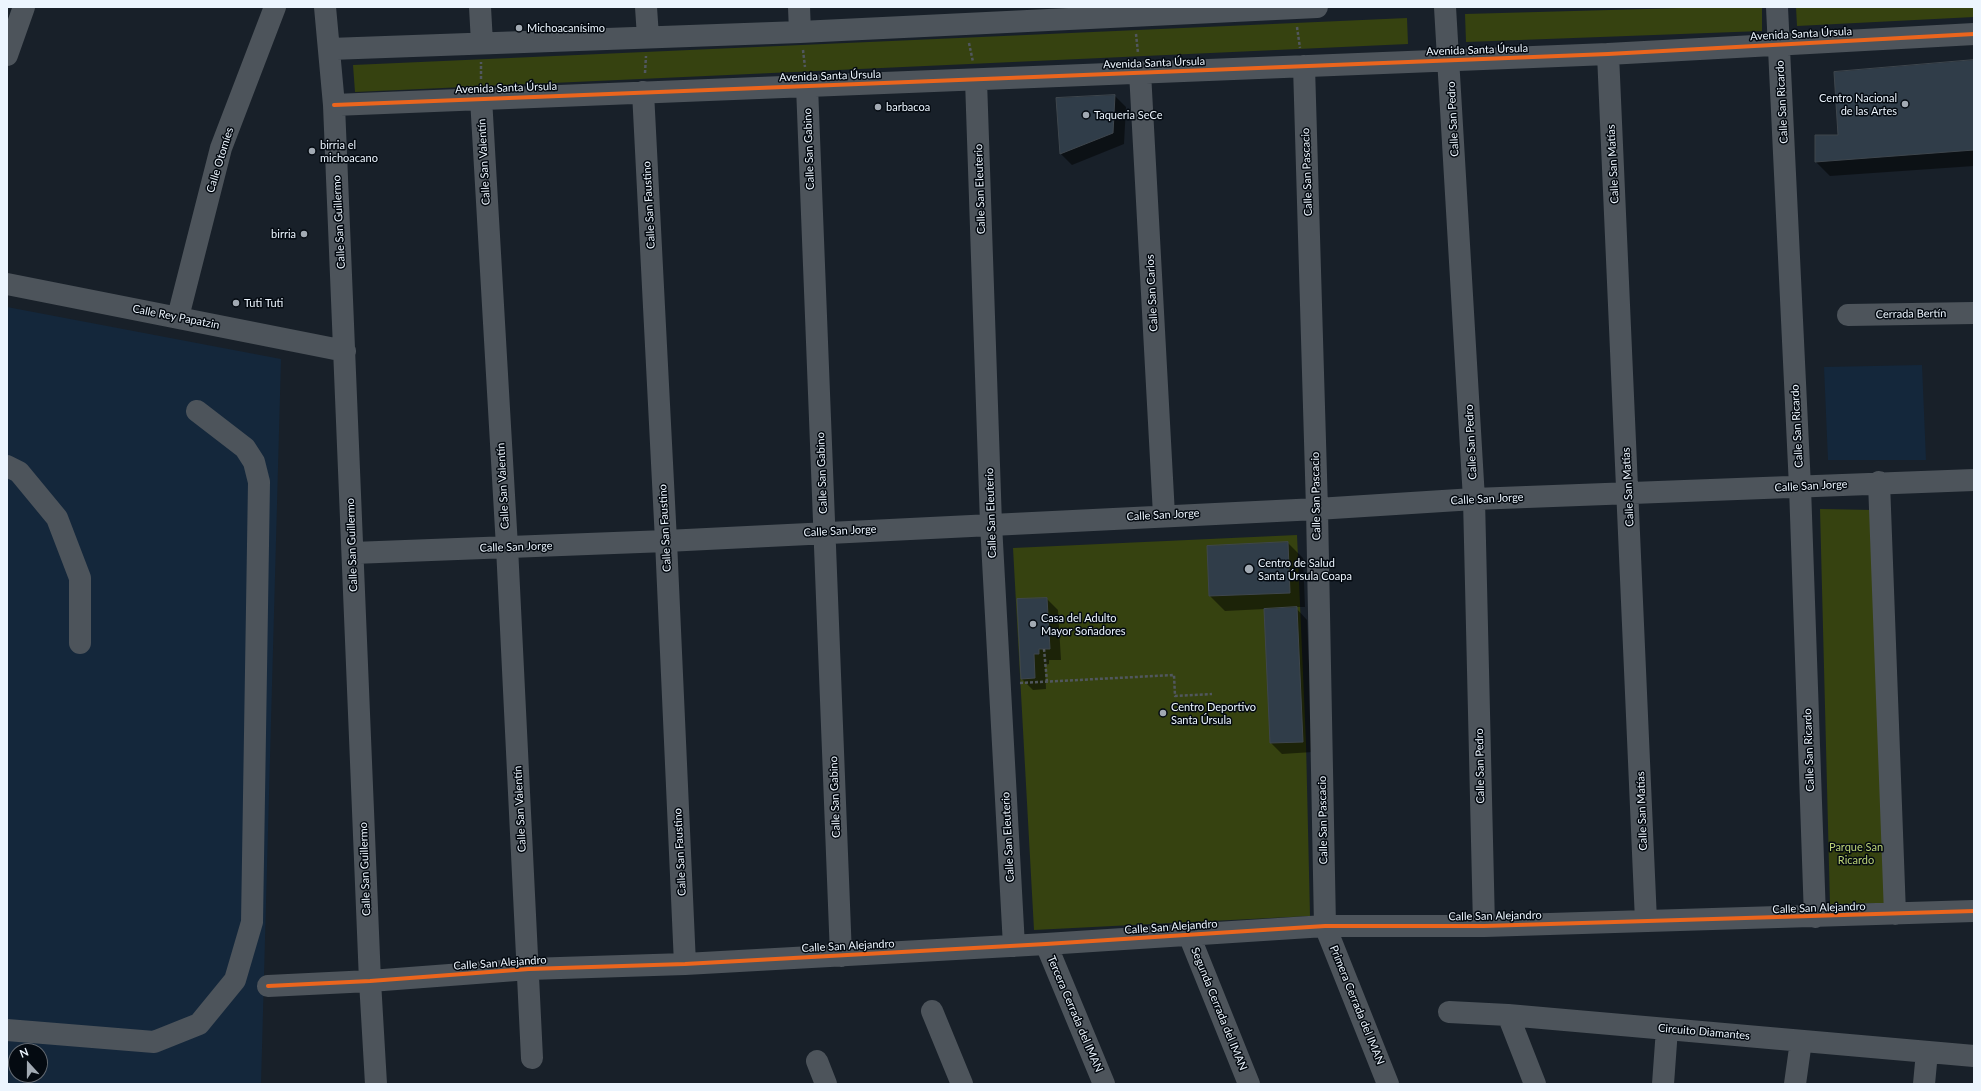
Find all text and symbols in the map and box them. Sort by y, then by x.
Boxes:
place label: Michoacanísimo [527,21,605,35]
marker: Michoacanísimo [514,23,524,33]
street label: Avenida Santa Úrsula [1750,25,1852,43]
street label: Avenida Santa Úrsula [1426,42,1528,58]
street label: Avenida Santa Úrsula [1103,55,1205,71]
street label: Calle San Ricardo [1773,60,1791,144]
street label: Avenida Santa Úrsula [779,68,881,84]
street label: Avenida Santa Úrsula [455,80,557,96]
street label: Calle San Pedro [1444,81,1462,157]
place label: Centro Nacional de las Artes [1819,91,1897,117]
marker: Centro Nacional de las Artes [1900,99,1910,109]
place label: barbacoa [886,100,930,114]
marker: barbacoa [873,102,883,112]
street label: Calle San Gabino [801,108,817,190]
place label: Taqueria SeCe [1094,108,1162,122]
marker: Taqueria SeCe [1081,110,1091,120]
street label: Calle San Valentín [475,119,493,205]
street label: Calle San Matías [1604,124,1622,204]
street label: Calle Otomíes [204,126,236,194]
street label: Calle San Pascacio [1299,128,1315,216]
place label: birria el michoacano [320,138,378,164]
street label: Calle San Eleuterio [972,144,988,234]
marker: birria el michoacano [307,146,317,156]
street label: Calle San Faustino [640,161,658,249]
street label: Calle San Guillermo [330,175,348,269]
place label: birria [271,227,296,241]
marker: birria [299,229,309,239]
street label: Calle San Carlos [1143,254,1161,332]
place label: Tuti Tuti [244,296,283,310]
marker: Tuti Tuti [231,298,241,308]
street label: Calle Rey Papatzin [131,302,221,332]
street label: Cerrada Bertín [1876,307,1946,321]
street label: Calle San Ricardo [1788,384,1806,468]
street label: Calle San Pedro [1462,404,1480,480]
street label: Calle San Gabino [814,432,830,514]
street label: Calle San Valentín [494,443,512,529]
street label: Calle San Matías [1619,447,1637,527]
street label: Calle San Pascacio [1309,452,1323,540]
street label: Calle San Eleuterio [983,468,999,558]
street label: Calle San Jorge [1774,478,1848,494]
street label: Calle San Faustino [656,484,674,572]
street label: Calle San Jorge [1450,491,1524,507]
street label: Calle San Guillermo [344,498,360,592]
street label: Calle San Jorge [1126,507,1200,523]
street label: Calle San Jorge [803,523,877,539]
street label: Calle San Jorge [479,539,553,555]
place label: Centro de Salud Santa Úrsula Coapa [1258,556,1352,582]
marker: Centro de Salud Santa Úrsula Coapa [1243,563,1255,575]
place label: Casa del Adulto Mayor Soñadores [1041,611,1125,637]
marker: Casa del Adulto Mayor Soñadores [1028,619,1038,629]
place label: Centro Deportivo Santa Úrsula [1171,700,1256,726]
marker: Centro Deportivo Santa Úrsula [1158,708,1168,718]
street label: Calle San Ricardo [1801,708,1817,792]
street label: Calle San Pedro [1473,728,1487,804]
street label: Calle San Gabino [827,756,843,838]
street label: Calle San Valentín [511,766,529,852]
street label: Calle San Matías [1634,771,1650,851]
street label: Calle San Pascacio [1316,776,1330,864]
street label: Calle San Eleuterio [999,792,1017,882]
street label: Calle San Faustino [671,808,689,896]
street label: Calle San Guillermo [357,822,373,916]
park label: Parque San Ricardo [1829,840,1883,866]
street label: Calle San Alejandro [1772,900,1866,916]
street label: Calle San Alejandro [1448,909,1542,923]
street label: Calle San Alejandro [1124,917,1218,937]
street label: Calle San Alejandro [801,937,895,955]
street label: Primera Cerrada del IMAN [1327,943,1387,1067]
street label: Segunda Cerrada del IMAN [1188,946,1250,1072]
street label: Calle San Alejandro [453,953,547,973]
street label: Tercera Cerrada del IMAN [1044,954,1106,1074]
street label: Circuito Diamantes [1658,1021,1750,1043]
north arrow [8,1043,48,1083]
text: N [18,1045,30,1060]

